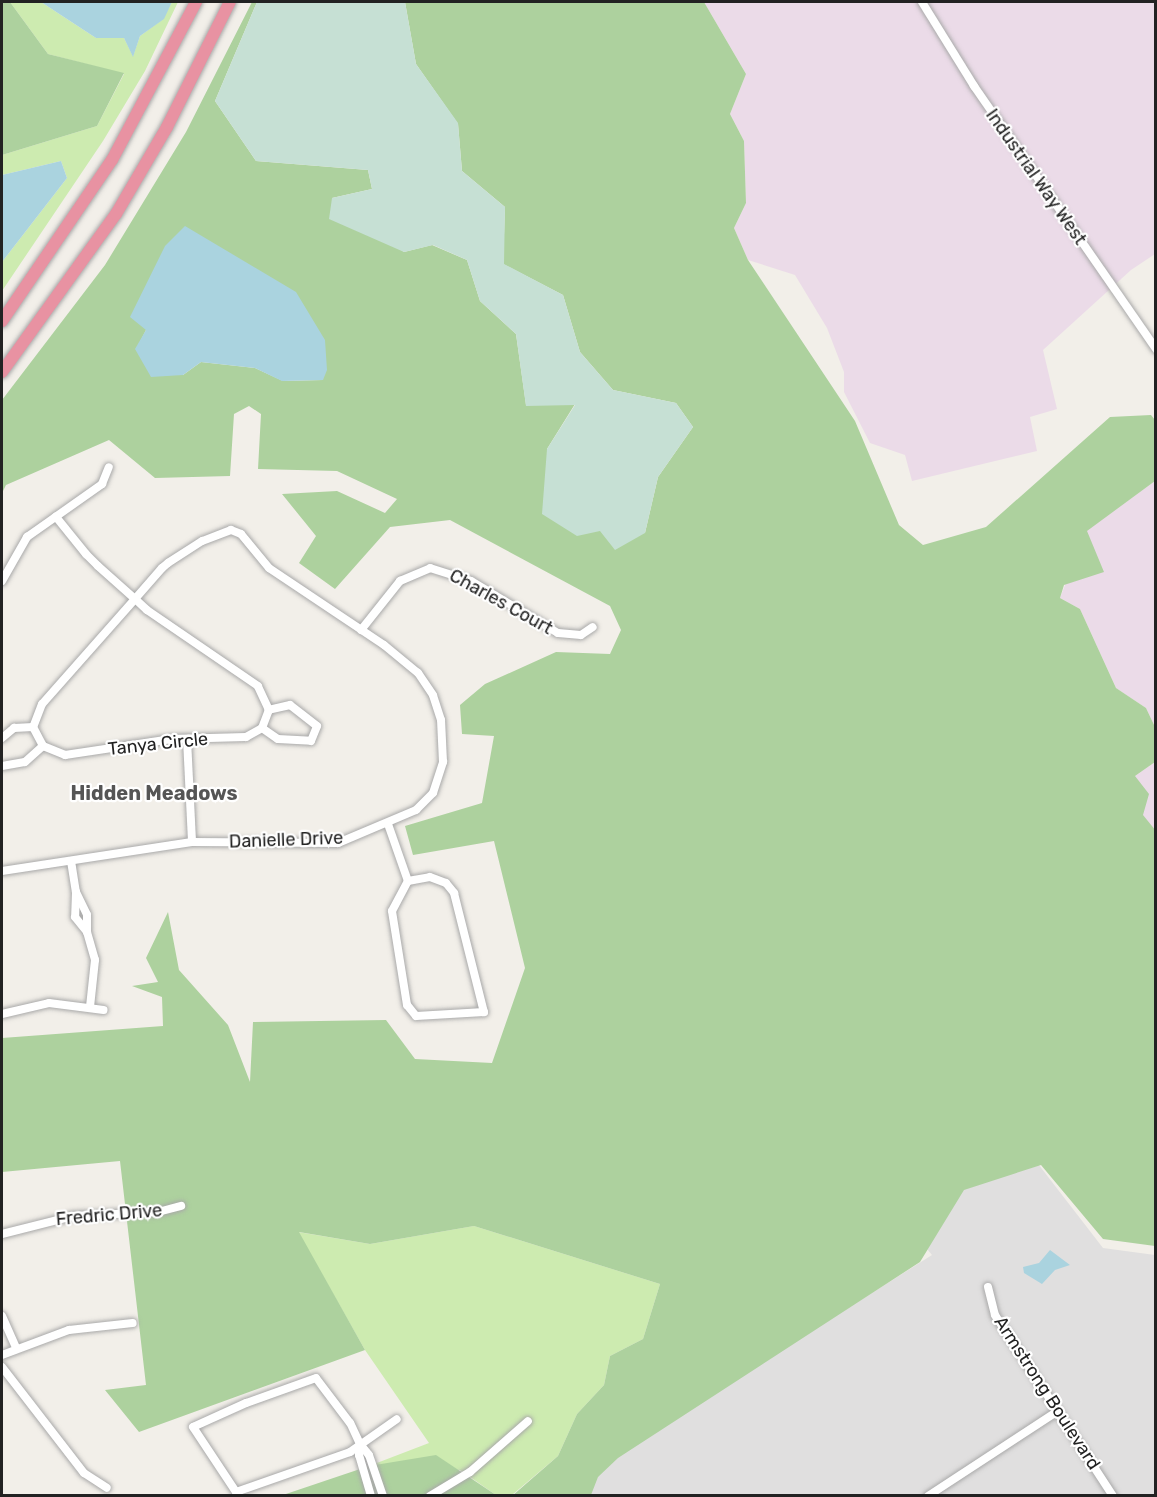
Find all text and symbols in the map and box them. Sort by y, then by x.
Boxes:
street label: Industrial Way West [981,104,1091,250]
street label: Charles Court [446,565,556,639]
street label: Tanya Circle [107,728,209,760]
district label: Hidden Meadows [70,781,238,805]
street label: Danielle Drive [229,827,343,853]
street label: Fredric Drive [55,1200,163,1230]
street label: Armstrong Boulevard [989,1312,1105,1474]

